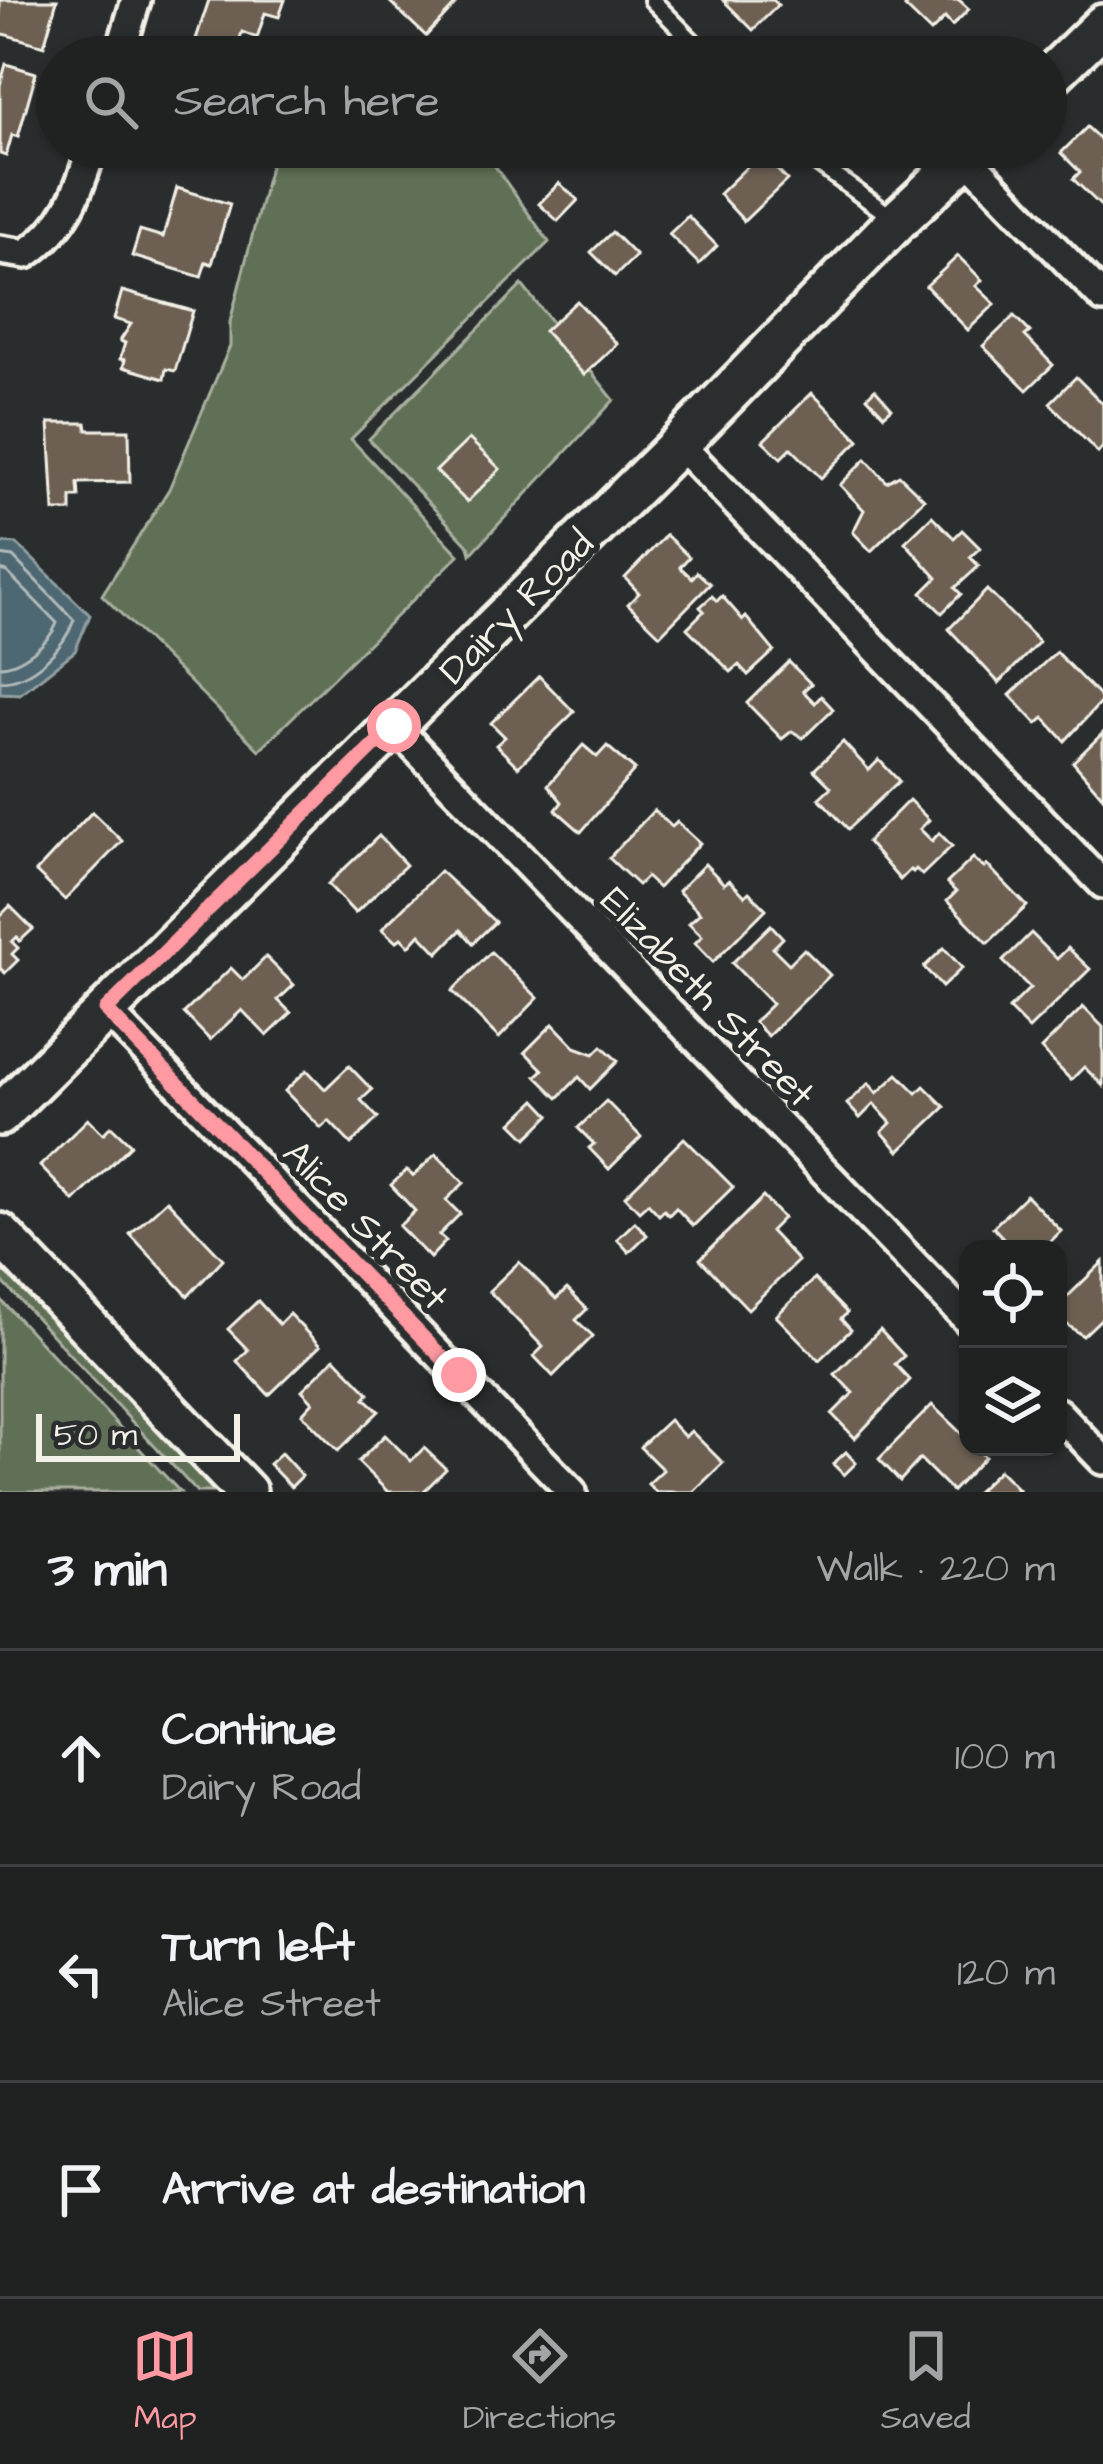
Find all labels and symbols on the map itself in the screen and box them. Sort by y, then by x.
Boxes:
street label: Dairy Road [428,519,607,698]
route start [367,699,421,753]
street label: Elizabeth Street [587,876,827,1121]
street label: Alice Street [269,1129,460,1324]
route end [432,1348,486,1402]
scale bar [36,1408,240,1461]

